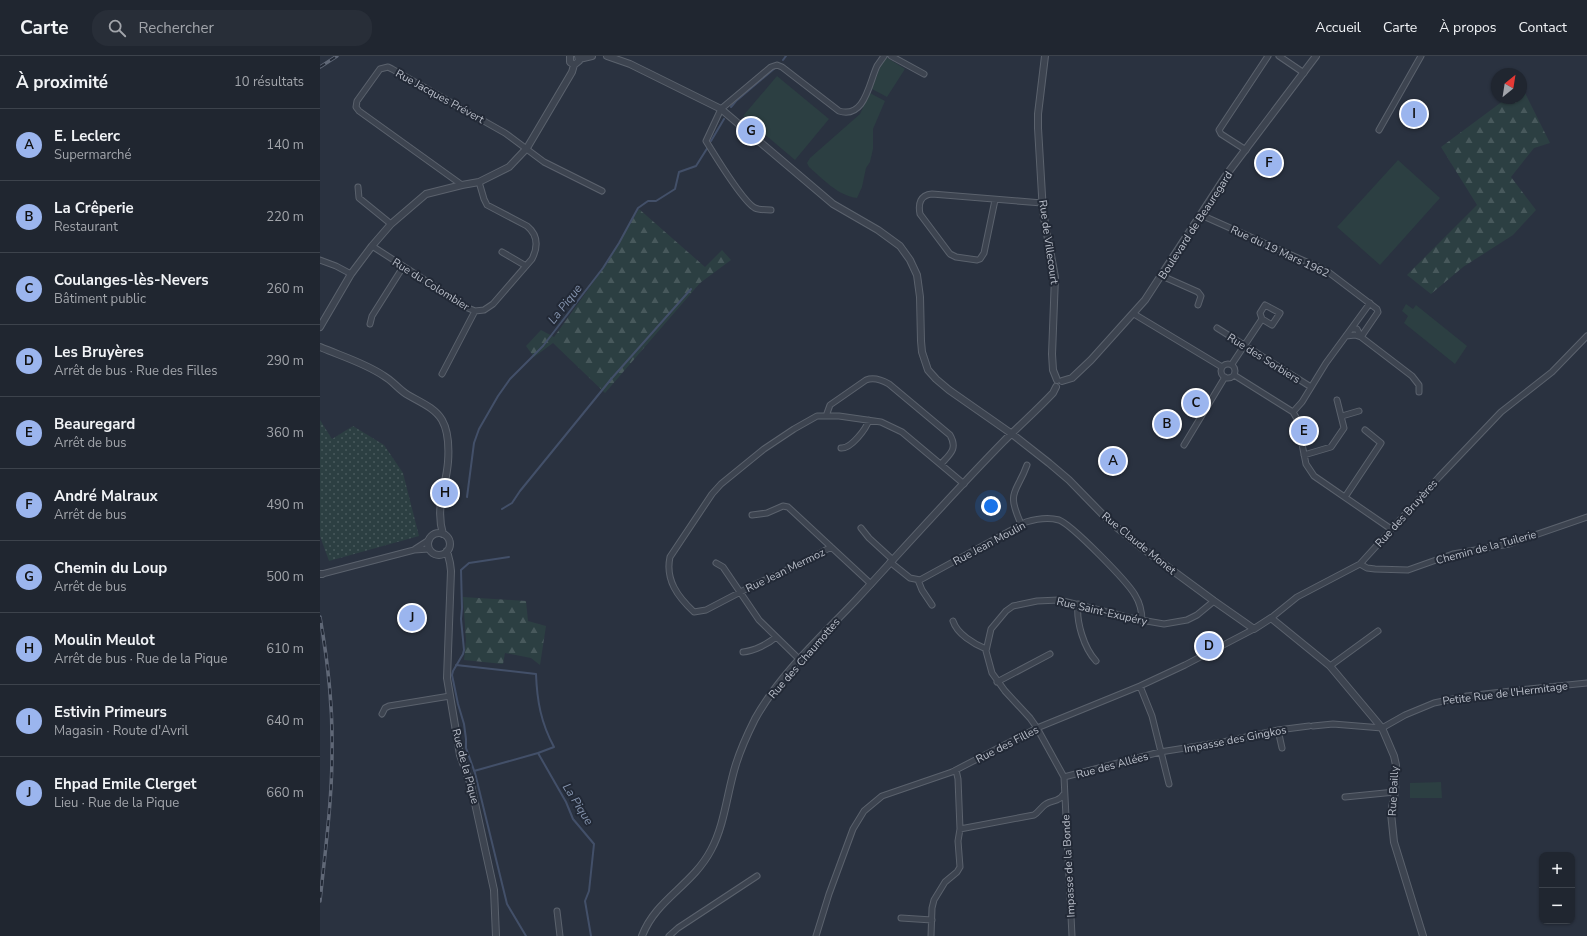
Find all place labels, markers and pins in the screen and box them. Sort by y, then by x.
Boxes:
pin: I [1401,99,1427,129]
pin: G [738,116,764,146]
pin: F [1256,148,1282,178]
pin: C [1183,388,1209,418]
pin: B [1154,409,1180,439]
pin: E [1291,416,1317,446]
pin: A [1100,446,1126,476]
pin: H [432,478,458,508]
pin: J [399,603,425,633]
pin: D [1196,631,1222,661]

